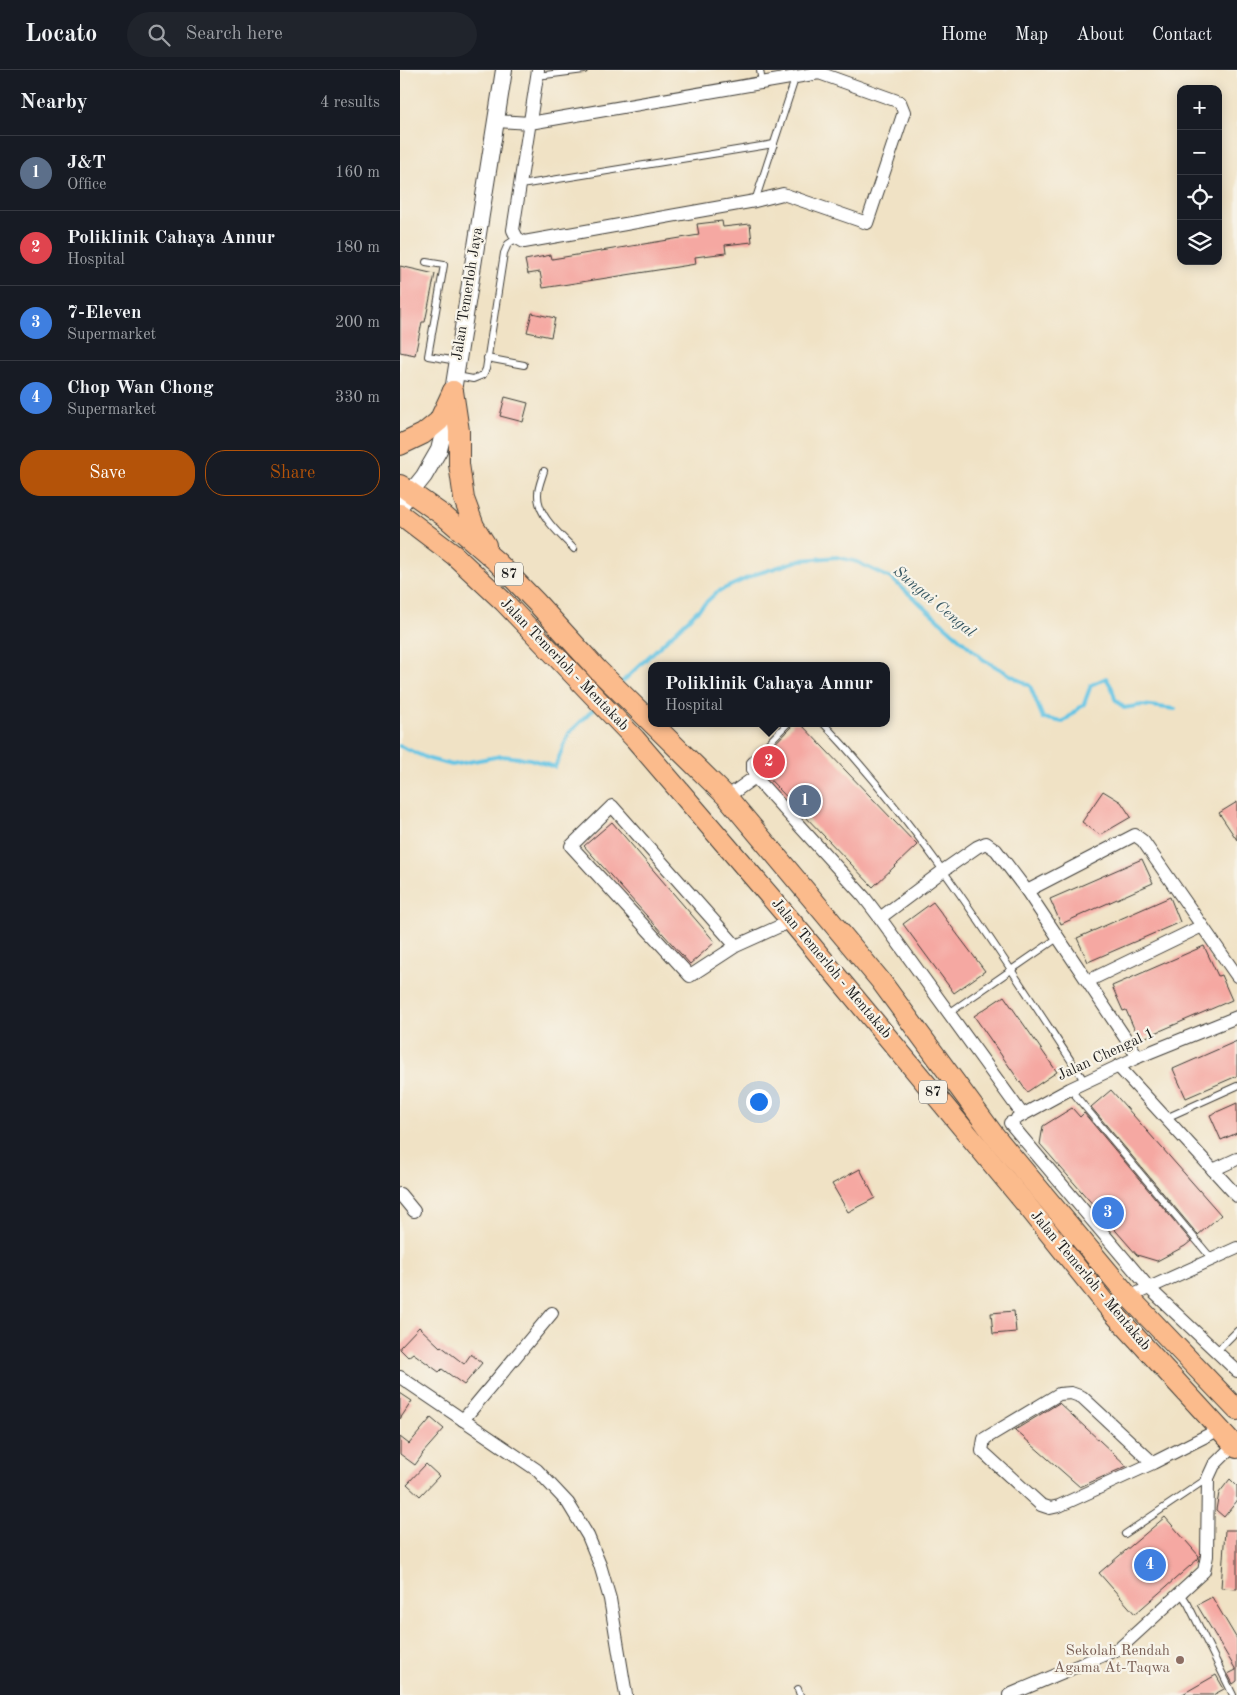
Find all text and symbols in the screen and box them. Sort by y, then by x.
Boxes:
search box [127,12,477,57]
icon: search [145,21,173,49]
text: Locato [25,23,97,47]
text: Search here [185,25,283,44]
text: Home [941,26,987,44]
text: Map [1015,26,1048,44]
text: About [1076,26,1124,44]
text: Contact [1152,26,1212,44]
map controls [1177,85,1222,265]
button: + [1177,85,1222,130]
text: Nearby [20,92,88,113]
text: 4 results [320,95,380,111]
button: − [1177,130,1222,175]
text: J&T [67,154,106,173]
text: 1 [31,165,41,181]
text: 160 m [335,165,380,181]
button: locate [1177,175,1222,220]
text: Office [67,177,106,193]
button: layers [1177,220,1222,265]
street label: Jalan Temerloh Jaya [450,226,486,362]
text: Poliklinik Cahaya Annur [67,229,275,248]
text: 2 [31,240,41,256]
text: 180 m [335,240,380,256]
text: Hospital [67,252,125,268]
text: 7-Eleven [67,304,142,323]
text: 3 [31,315,41,331]
text: 200 m [335,315,380,331]
text: Supermarket [67,327,156,343]
text: Chop Wan Chong [67,379,213,398]
text: 4 [31,390,41,406]
text: 330 m [335,390,380,406]
text: Supermarket [67,402,156,418]
button: Save [20,450,195,496]
button: Share [205,450,380,496]
road number: 87 [495,562,523,586]
water label: Sungai Cengal [890,563,978,641]
street label: Jalan Temerloh - Mentakab [497,596,631,734]
popup [648,662,890,727]
text: Poliklinik Cahaya Annur [665,675,873,694]
text: Hospital [665,698,723,714]
pin: 2 [753,743,785,781]
pin: 1 [789,782,821,820]
street label: Jalan Temerloh - Mentakab [768,896,894,1042]
street label: Jalan Chengal 1 [1055,1026,1157,1084]
road number: 87 [919,1080,947,1104]
your location [746,1089,772,1115]
pin: 3 [1092,1194,1124,1232]
street label: Jalan Temerloh - Mentakab [1027,1208,1153,1354]
pin: 4 [1134,1546,1166,1584]
place label: Sekolah Rendah Agama At-Taqwa [1054,1644,1171,1676]
marker: Sekolah Rendah Agama At-Taqwa [1174,1654,1186,1666]

